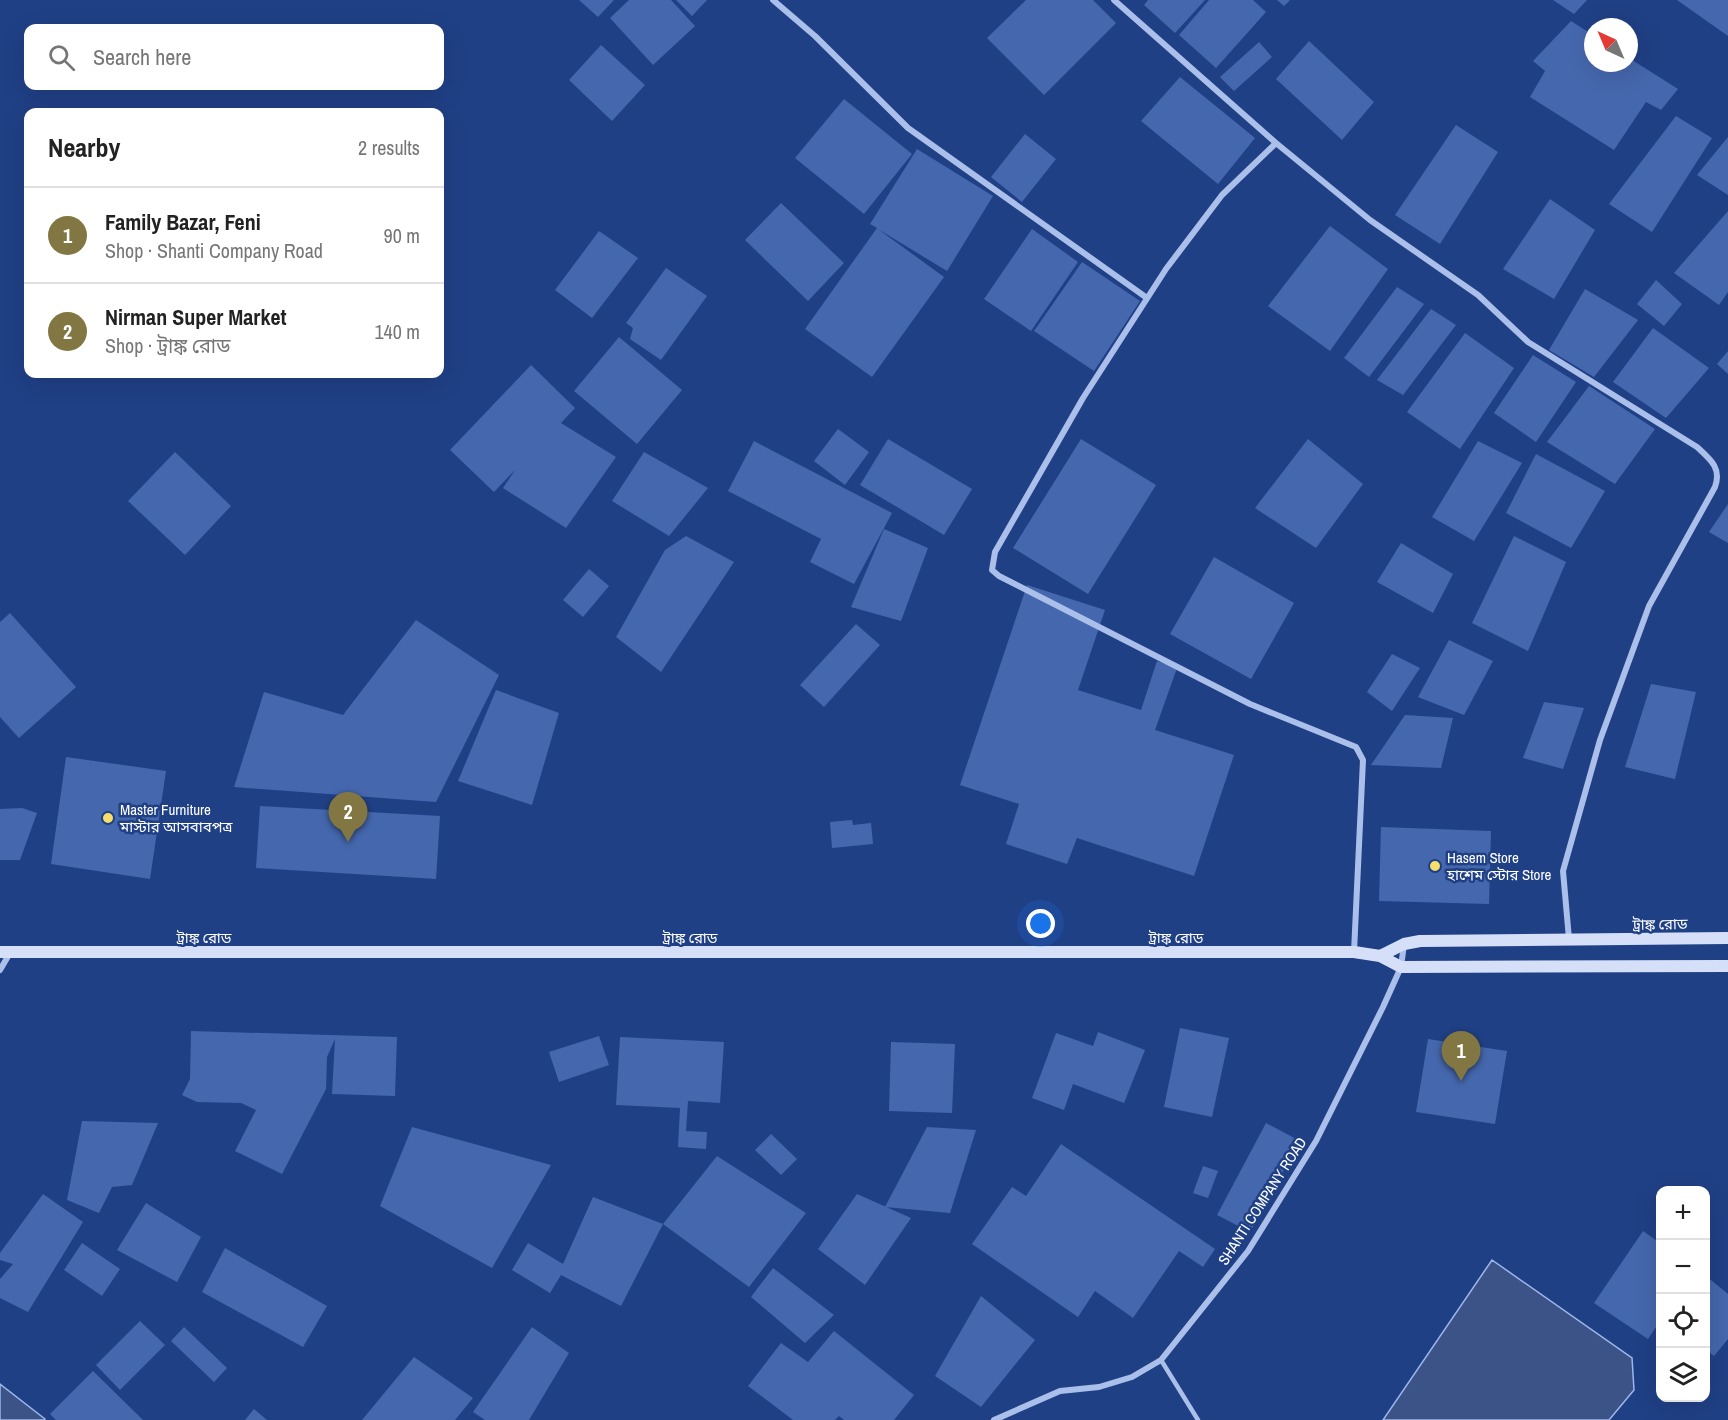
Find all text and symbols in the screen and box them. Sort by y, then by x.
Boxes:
north arrow [1584,18,1638,72]
search box [24,24,444,90]
icon: search [45,41,78,74]
text: Search here [93,42,191,72]
text: Nearby [48,130,120,165]
text: 2 results [358,134,420,161]
text: Family Bazar, Feni [105,207,261,237]
text: 1 [63,222,72,249]
text: 90 m [384,222,420,249]
text: Shop · Shanti Company Road [105,237,323,264]
text: Nirman Super Market [105,302,286,332]
text: 2 [63,318,72,345]
text: 140 m [374,318,420,345]
text: Shop · ট্রাঙ্ক রোড [105,332,230,359]
pin: 2 [328,792,368,842]
place label: Master Furniture মাস্টার আসবাবপত্র [119,799,233,837]
marker: Master Furniture মাস্টার আসবাবপত্র [101,811,115,825]
place label: Hasem Store হাশেম স্টোর Store [1446,847,1552,885]
marker: Hasem Store হাশেম স্টোর Store [1428,859,1442,873]
your location [1026,909,1055,938]
street label: ট্রাঙ্ক রোড [1631,913,1688,935]
street label: ট্রাঙ্ক রোড [175,927,232,948]
street label: ট্রাঙ্ক রোড [661,927,718,948]
street label: ট্রাঙ্ক রোড [1147,927,1204,948]
pin: 1 [1442,1032,1480,1081]
street label: SHANTI COMPANY ROAD [1213,1133,1311,1269]
map controls [1656,1186,1710,1402]
button: + [1656,1186,1710,1240]
button: − [1656,1240,1710,1294]
button: locate [1656,1294,1710,1348]
button: layers [1656,1348,1710,1402]

